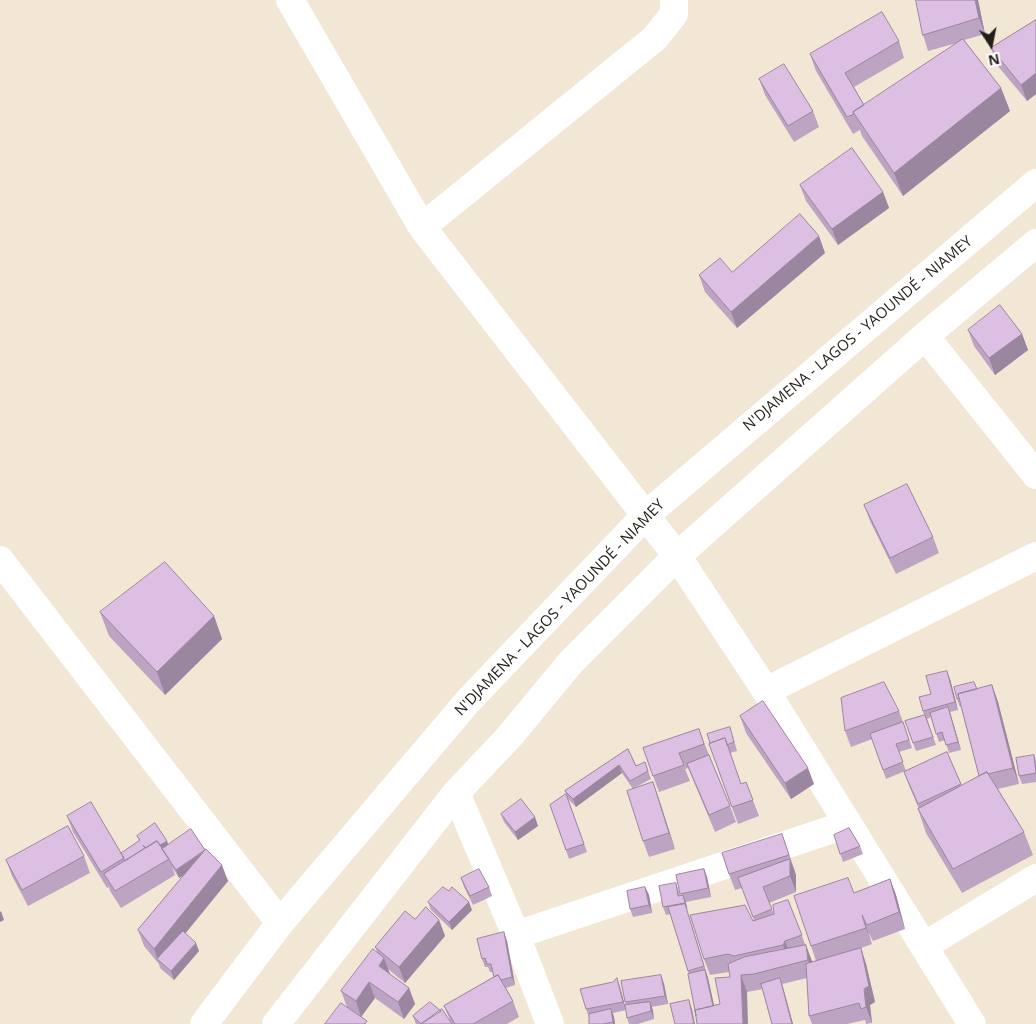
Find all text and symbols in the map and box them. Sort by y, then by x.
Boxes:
north arrow [966,20,1016,70]
text: N [987,50,1001,71]
street label: N'DJAMENA - LAGOS - YAOUNDÉ - NIAMEY [740,233,976,435]
street label: N'DJAMENA - LAGOS - YAOUNDÉ - NIAMEY [452,496,668,720]

